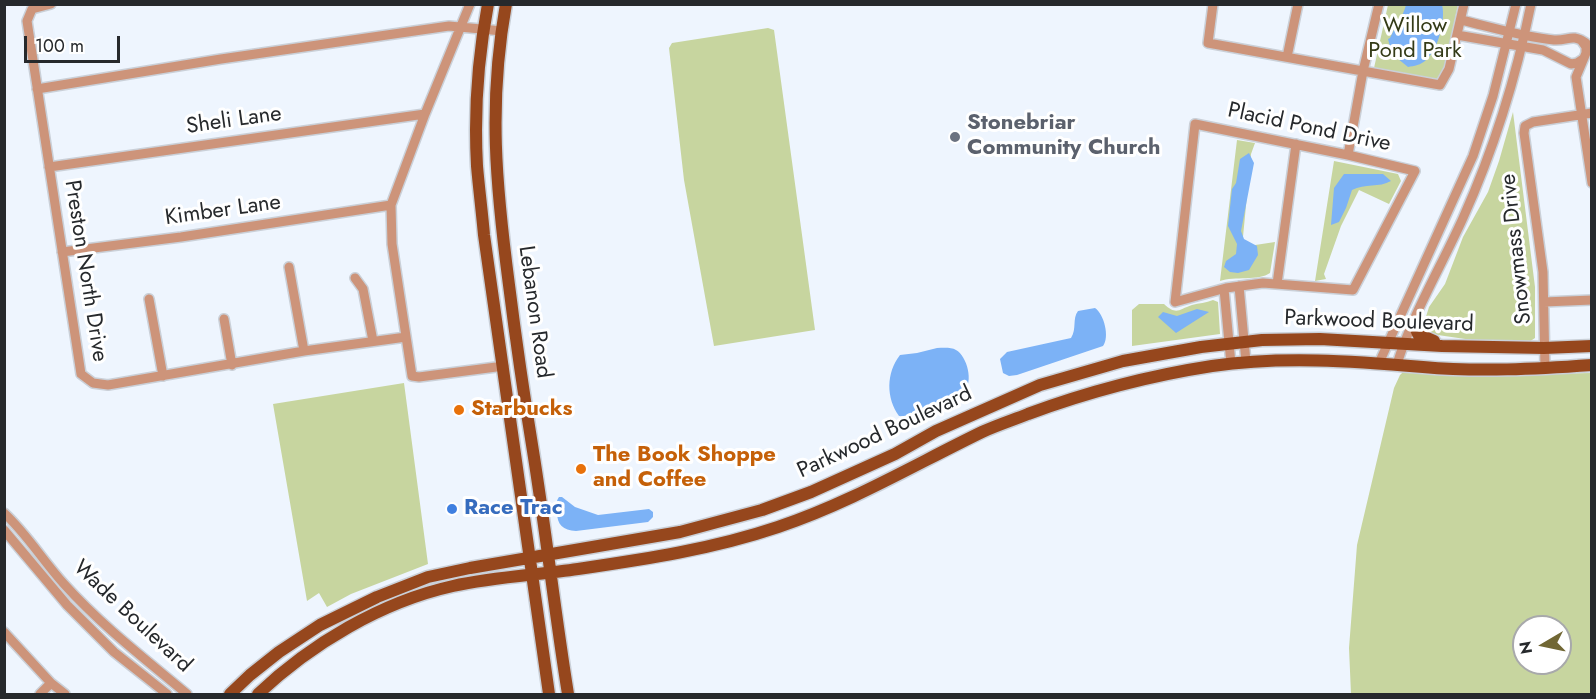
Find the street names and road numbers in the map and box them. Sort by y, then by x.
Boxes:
street label: Placid Pond Drive [1225,98,1393,158]
street label: Sheli Lane [185,101,283,141]
street label: Snowmass Drive [1496,172,1538,326]
street label: Preston North Drive [58,178,112,364]
street label: Kimber Lane [163,190,283,232]
street label: Lebanon Road [512,244,556,380]
street label: Parkwood Boulevard [1284,306,1474,338]
street label: Parkwood Boulevard [794,381,976,485]
street label: Wade Boulevard [67,555,197,679]

